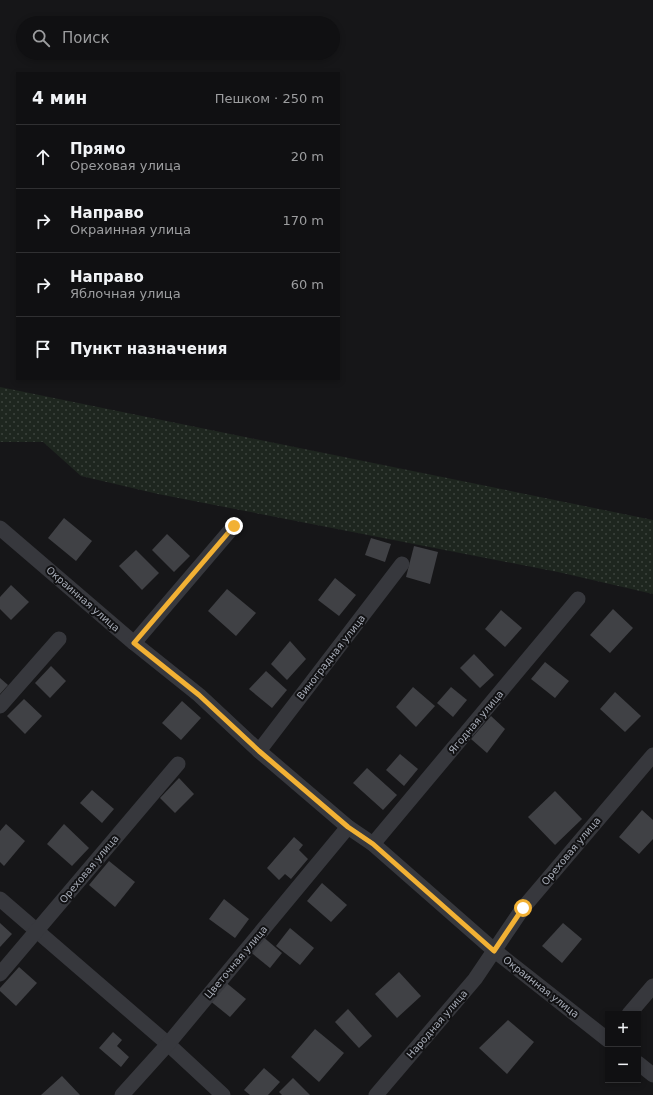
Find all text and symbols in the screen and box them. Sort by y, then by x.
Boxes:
search box [16,16,340,60]
icon: search [30,27,52,49]
text: Поиск [62,29,110,47]
text: 4 мин [32,88,87,108]
text: Пешком · 250 m [215,91,324,106]
text: Прямо [70,140,126,158]
icon: ahead [32,146,54,168]
text: 20 m [291,149,324,164]
text: Ореховая улица [70,158,181,173]
text: Направо [70,204,144,222]
icon: right [32,210,54,232]
text: 170 m [282,213,324,228]
text: Окраинная улица [70,222,191,237]
text: Направо [70,268,144,286]
icon: right [32,274,54,296]
text: 60 m [291,277,324,292]
text: Яблочная улица [70,286,181,301]
icon: arrive [32,338,54,360]
text: Пункт назначения [70,340,227,358]
route end [225,517,243,535]
street label: Окраинная улица [44,564,122,634]
street label: Виноградная улица [295,613,367,701]
street label: Ягодная улица [446,688,506,756]
street label: Ореховая улица [539,815,603,887]
street label: Ореховая улица [57,833,121,905]
route start [514,899,532,917]
street label: Цветочная улица [202,924,270,1000]
street label: Окраинная улица [501,954,581,1020]
street label: Народная улица [404,988,470,1060]
map controls [605,1011,641,1083]
button: + [605,1011,641,1047]
button: − [605,1047,641,1083]

